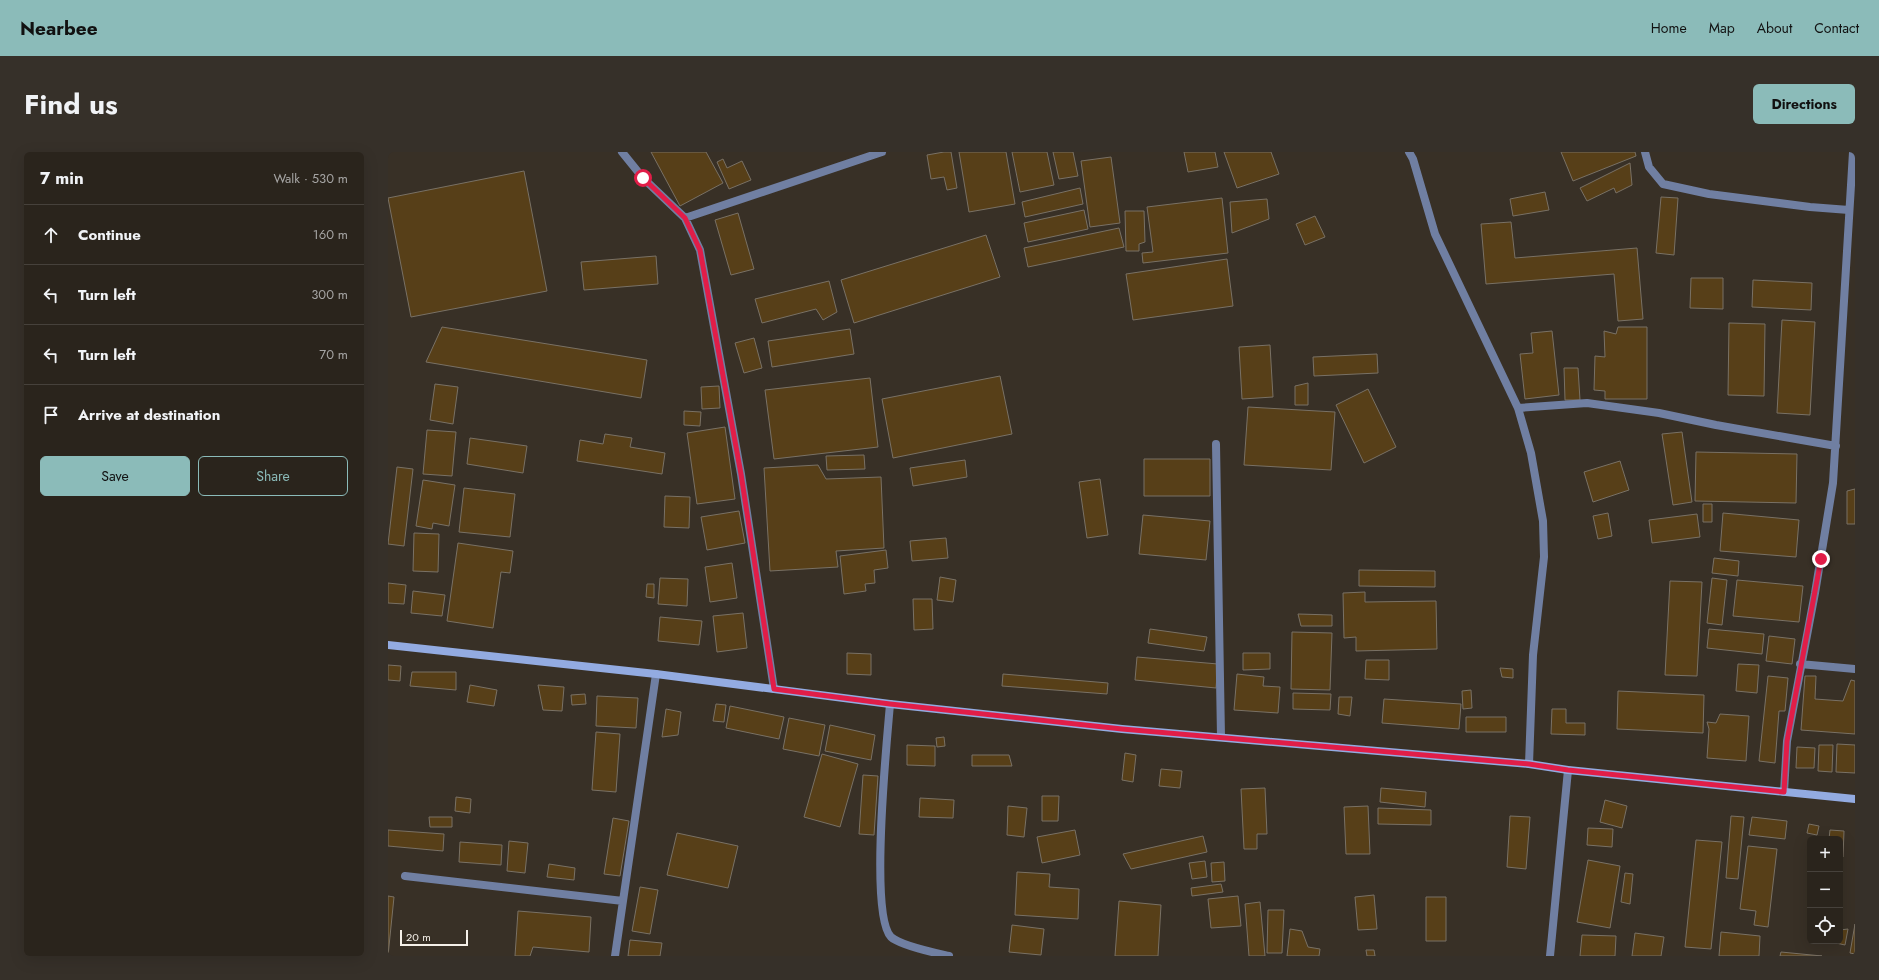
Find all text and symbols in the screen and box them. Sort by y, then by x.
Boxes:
text: Nearbee [20,15,98,42]
text: Home [1651,18,1687,38]
text: Map [1709,18,1735,38]
text: About [1757,18,1792,38]
text: Contact [1814,18,1859,38]
text: Find us [24,84,118,125]
button: Directions [1753,84,1855,124]
text: 7 min [40,166,84,190]
text: Walk · 530 m [273,169,348,188]
route start [634,169,652,187]
icon: ahead [40,224,62,246]
text: Continue [78,224,141,246]
text: 160 m [313,225,348,244]
icon: left [40,284,62,306]
text: Turn left [78,284,136,306]
text: 300 m [311,285,348,304]
icon: left [40,344,62,366]
text: Turn left [78,344,136,366]
text: 70 m [319,345,348,364]
icon: arrive [40,404,62,426]
text: Arrive at destination [78,404,220,426]
button: Save [40,456,190,496]
button: Share [198,456,348,496]
route end [1812,550,1830,568]
map controls [1807,836,1843,944]
button: + [1807,836,1843,872]
button: − [1807,872,1843,908]
button: locate [1807,908,1843,944]
scale bar [400,928,468,947]
text: 20 m [406,929,431,945]

